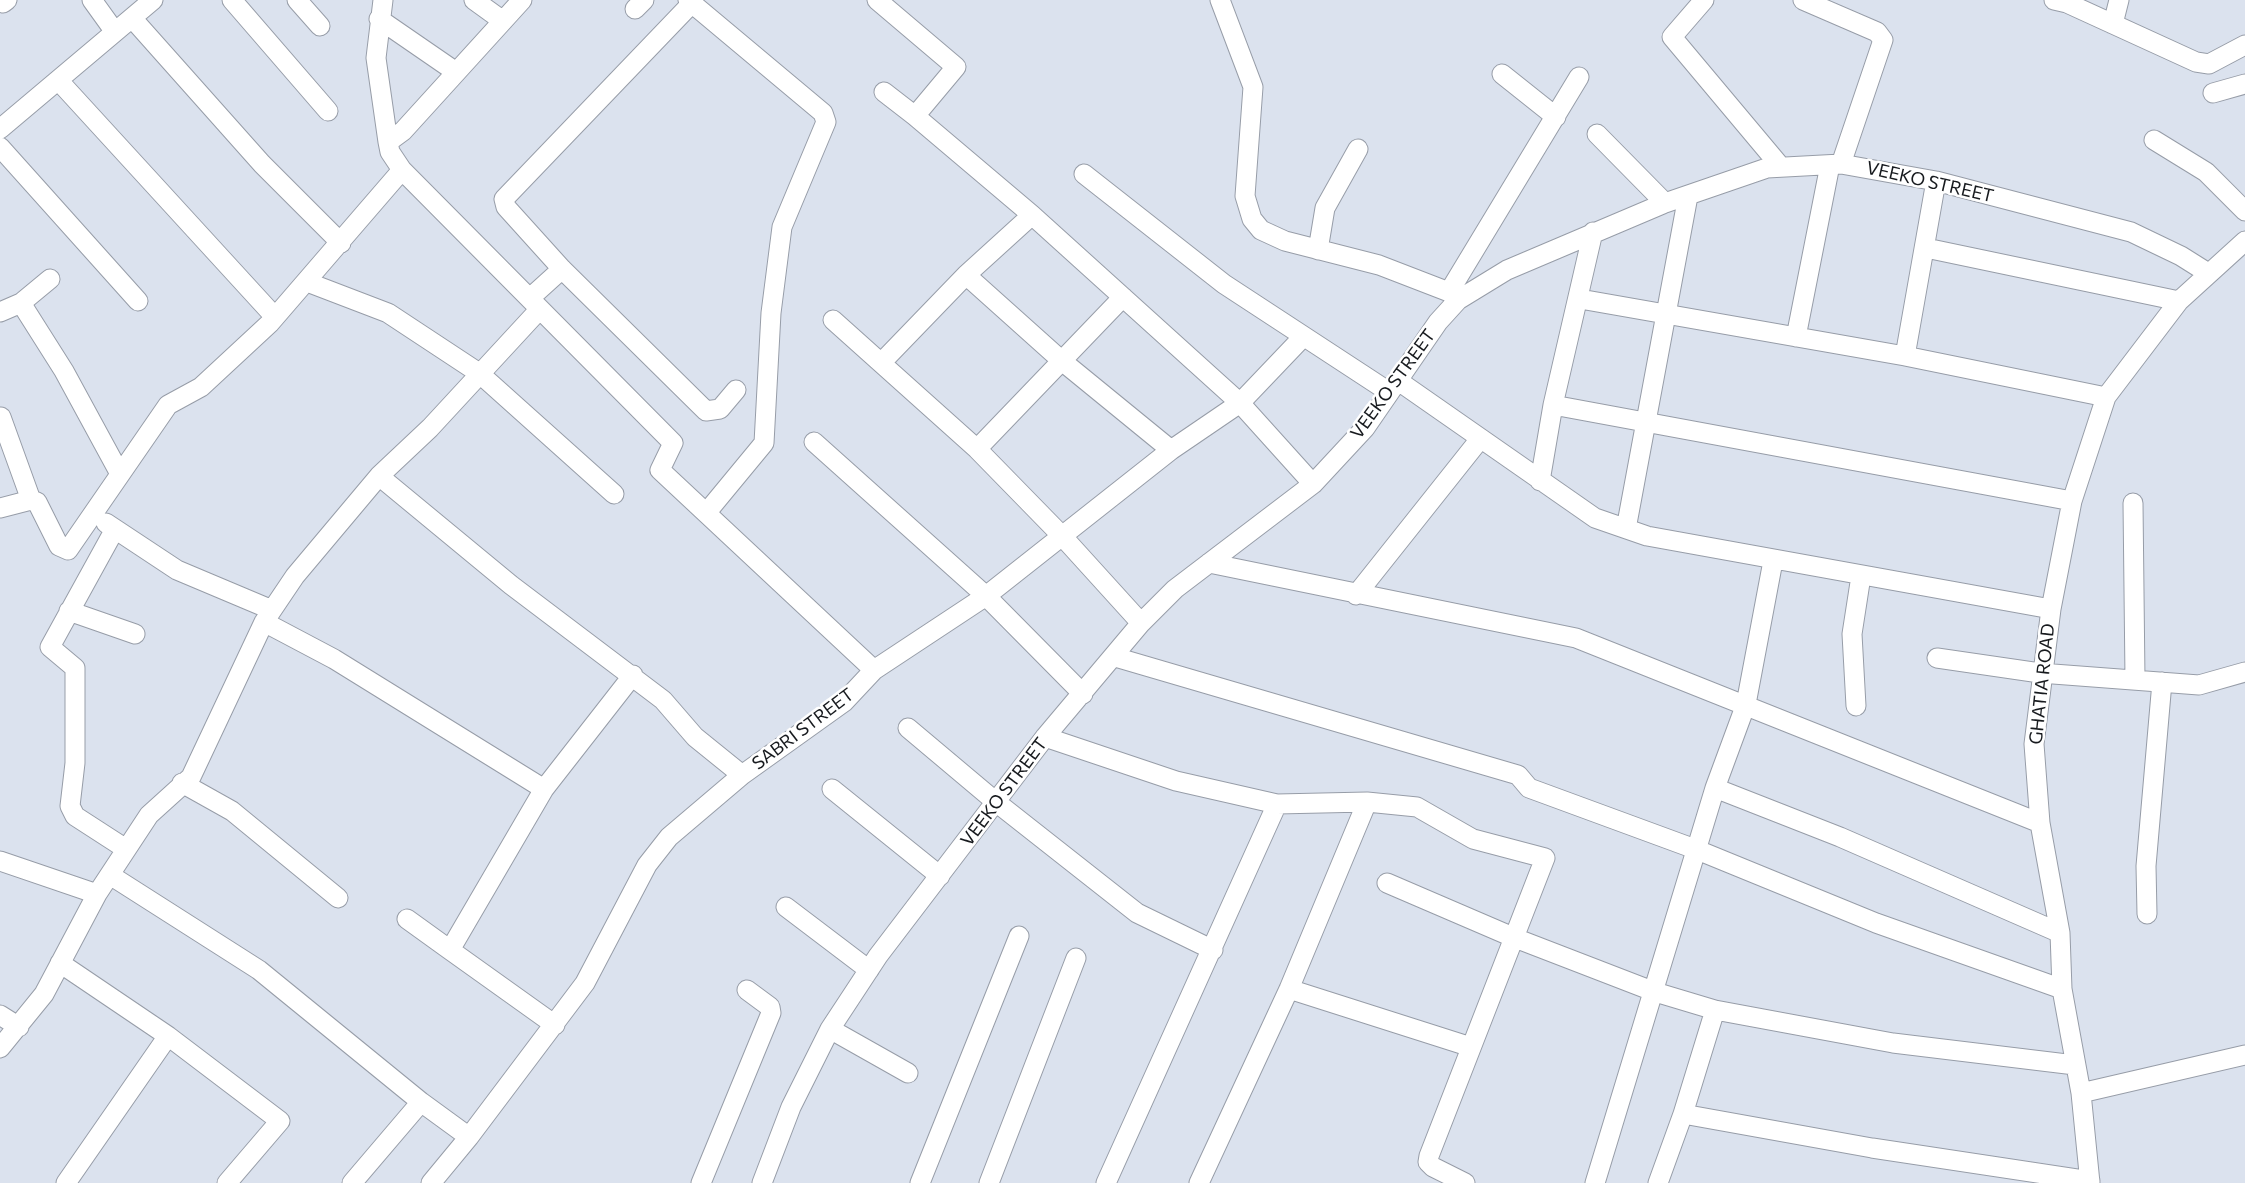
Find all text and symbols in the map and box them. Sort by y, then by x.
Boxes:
street label: VEEKO STREET [1864,157,1996,207]
street label: VEEKO STREET [1346,325,1440,443]
street label: GHATIA ROAD [2025,622,2059,746]
street label: SABRI STREET [748,684,858,774]
street label: VEEKO STREET [956,734,1052,850]

